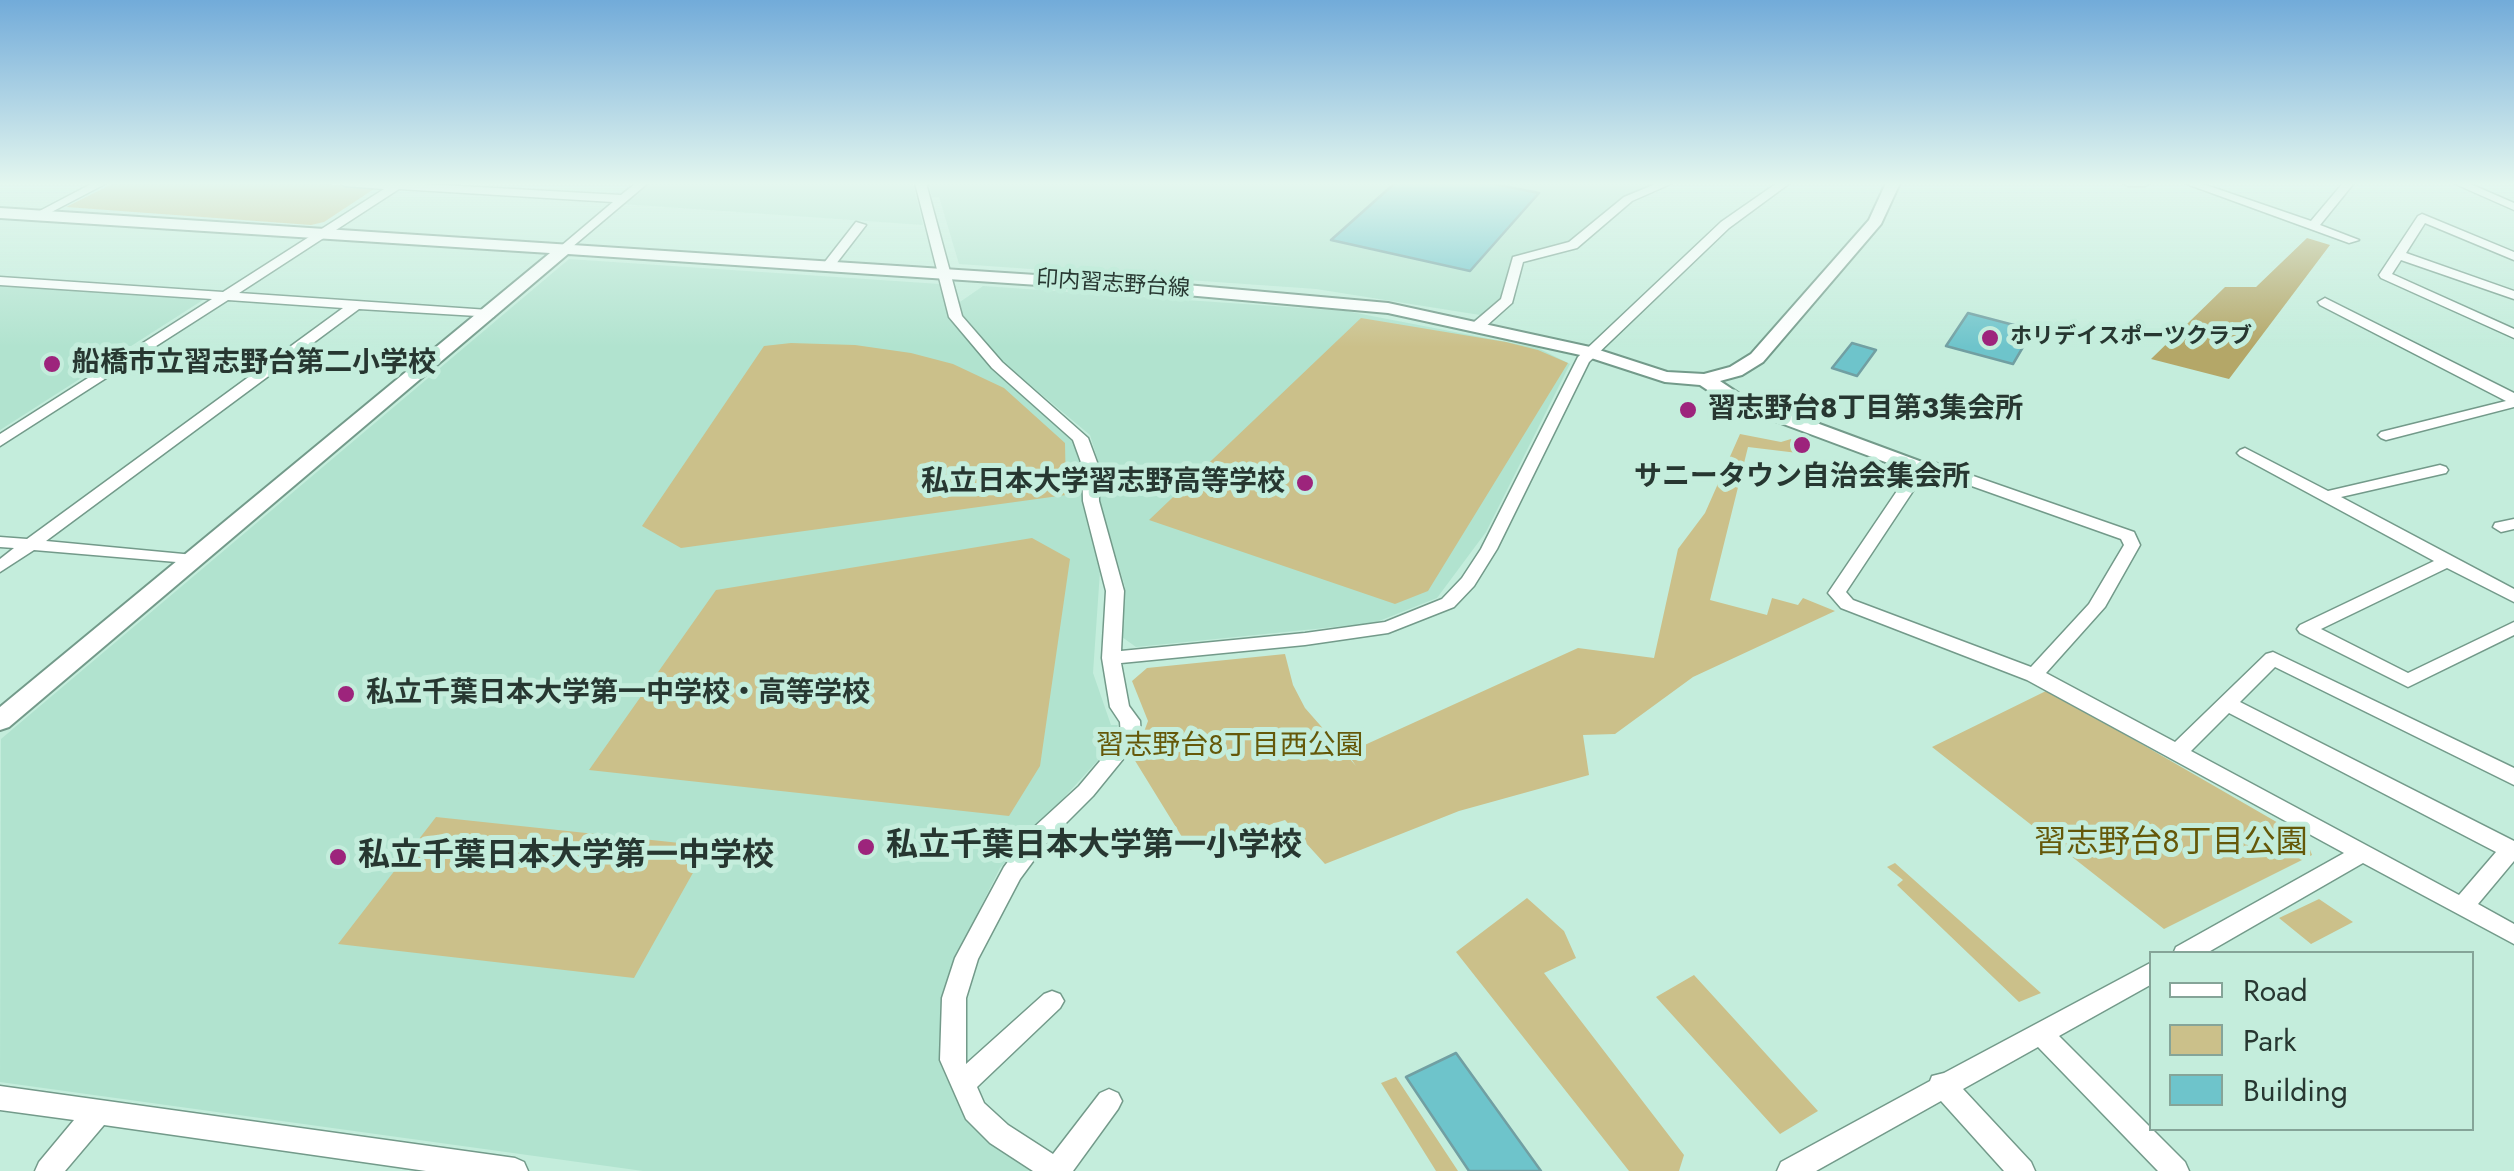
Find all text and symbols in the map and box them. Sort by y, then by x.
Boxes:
street label: 印内習志野台線 [1035,266,1191,304]
place label: ホリデイスポーツクラブ [2010,325,2252,351]
marker: ホリデイスポーツクラブ [1979,327,2001,349]
place label: 船橋市立習志野台第二小学校 [72,347,436,381]
marker: 船橋市立習志野台第二小学校 [41,353,63,375]
place label: 習志野台8丁目第3集会所 [1708,393,2023,427]
marker: 習志野台8丁目第3集会所 [1677,399,1699,421]
marker: サニータウン自治会集会所 [1791,434,1813,456]
place label: サニータウン自治会集会所 [1634,461,1970,495]
place label: 私立日本大学習志野高等学校 [921,466,1285,500]
marker: 私立日本大学習志野高等学校 [1294,472,1316,494]
place label: 私立千葉日本大学第一中学校・高等学校 [366,677,870,711]
marker: 私立千葉日本大学第一中学校・高等学校 [335,683,357,705]
park label: 習志野台8丁目西公園 [1096,730,1364,764]
park label: 習志野台8丁目公園 [2034,825,2308,863]
place label: 私立千葉日本大学第一小学校 [886,828,1302,866]
marker: 私立千葉日本大学第一小学校 [855,836,877,858]
place label: 私立千葉日本大学第一中学校 [358,838,774,876]
marker: 私立千葉日本大学第一中学校 [327,846,349,868]
legend [2149,951,2474,1131]
text: Road [2243,969,2308,1012]
text: Park [2243,1019,2296,1062]
text: Building [2243,1069,2348,1112]

